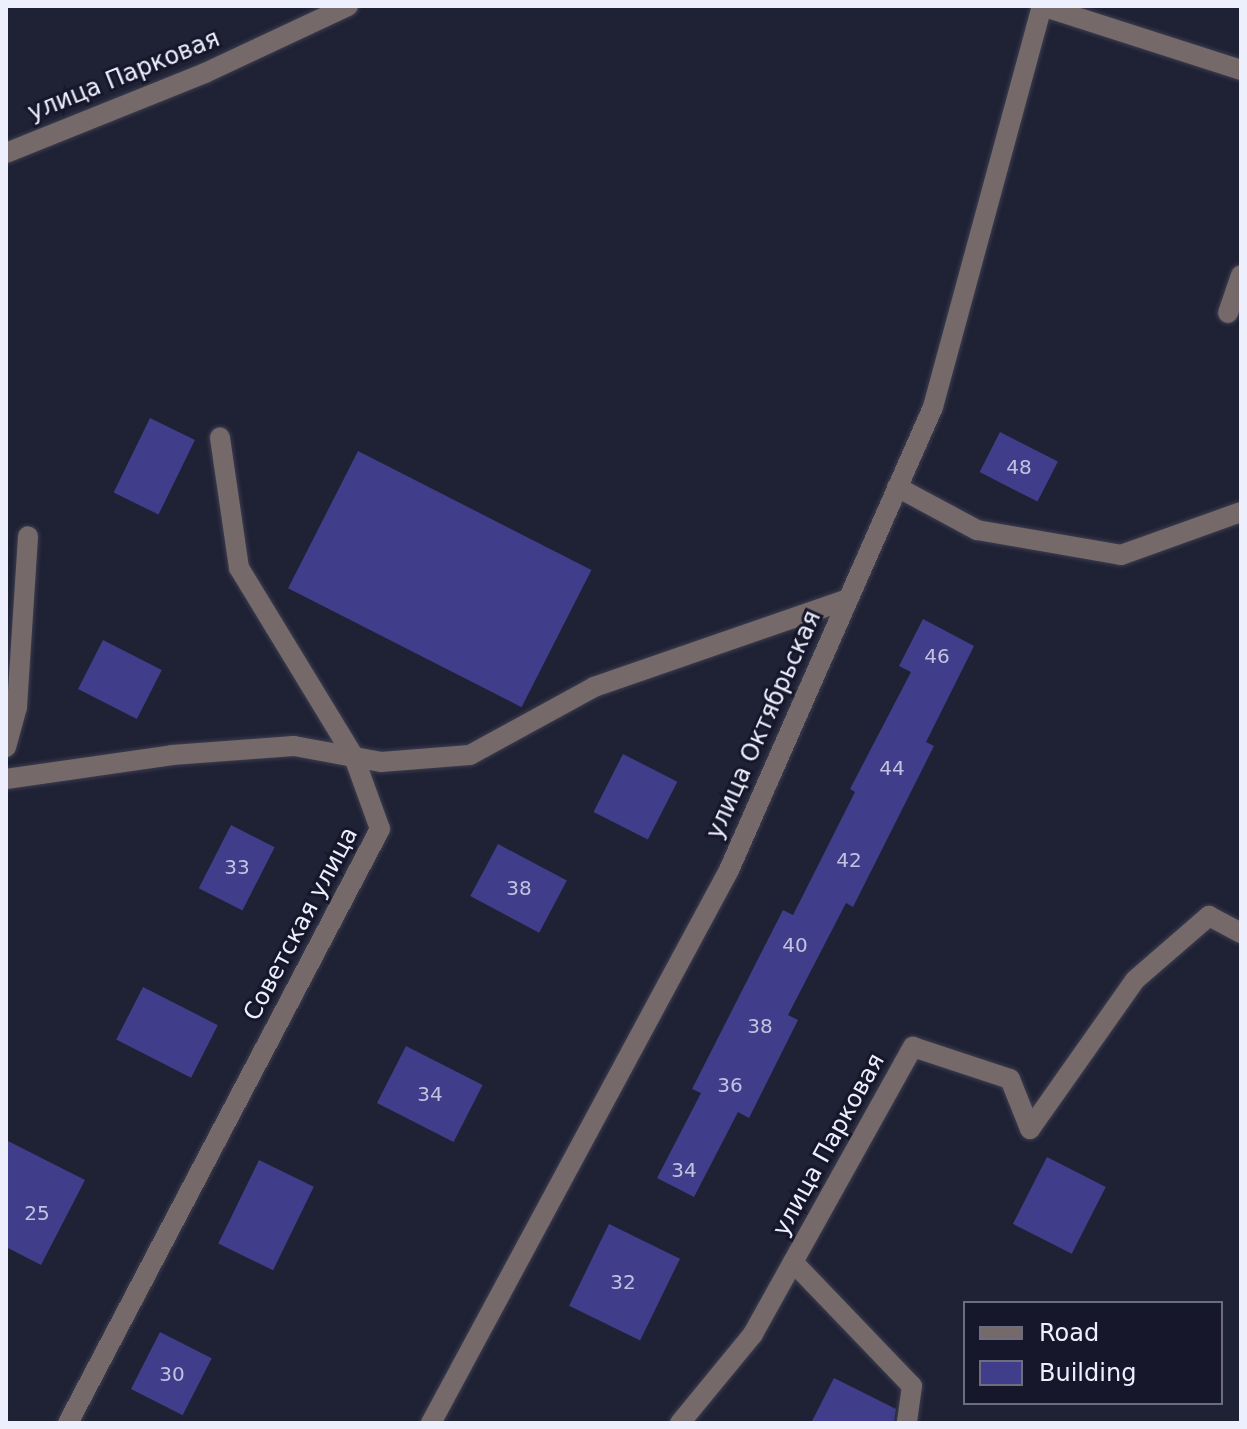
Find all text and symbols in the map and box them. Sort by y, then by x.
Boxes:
street label: улица Парковая [24,24,224,128]
house number: 48 [1006,455,1032,479]
street label: улица Октябрьская [701,606,827,844]
house number: 46 [924,644,950,668]
house number: 44 [879,756,905,780]
street label: Советская улица [238,822,364,1026]
house number: 42 [836,848,862,872]
house number: 33 [224,855,250,879]
house number: 38 [506,876,532,900]
house number: 40 [782,933,808,957]
house number: 38 [747,1014,773,1038]
street label: улица Парковая [767,1049,891,1241]
house number: 36 [717,1073,743,1097]
house number: 34 [417,1082,443,1106]
house number: 34 [671,1158,697,1182]
house number: 25 [24,1201,50,1225]
house number: 32 [610,1270,636,1294]
legend [963,1301,1223,1405]
text: Road [1039,1319,1099,1347]
text: Building [1039,1359,1136,1387]
house number: 30 [159,1362,185,1386]

